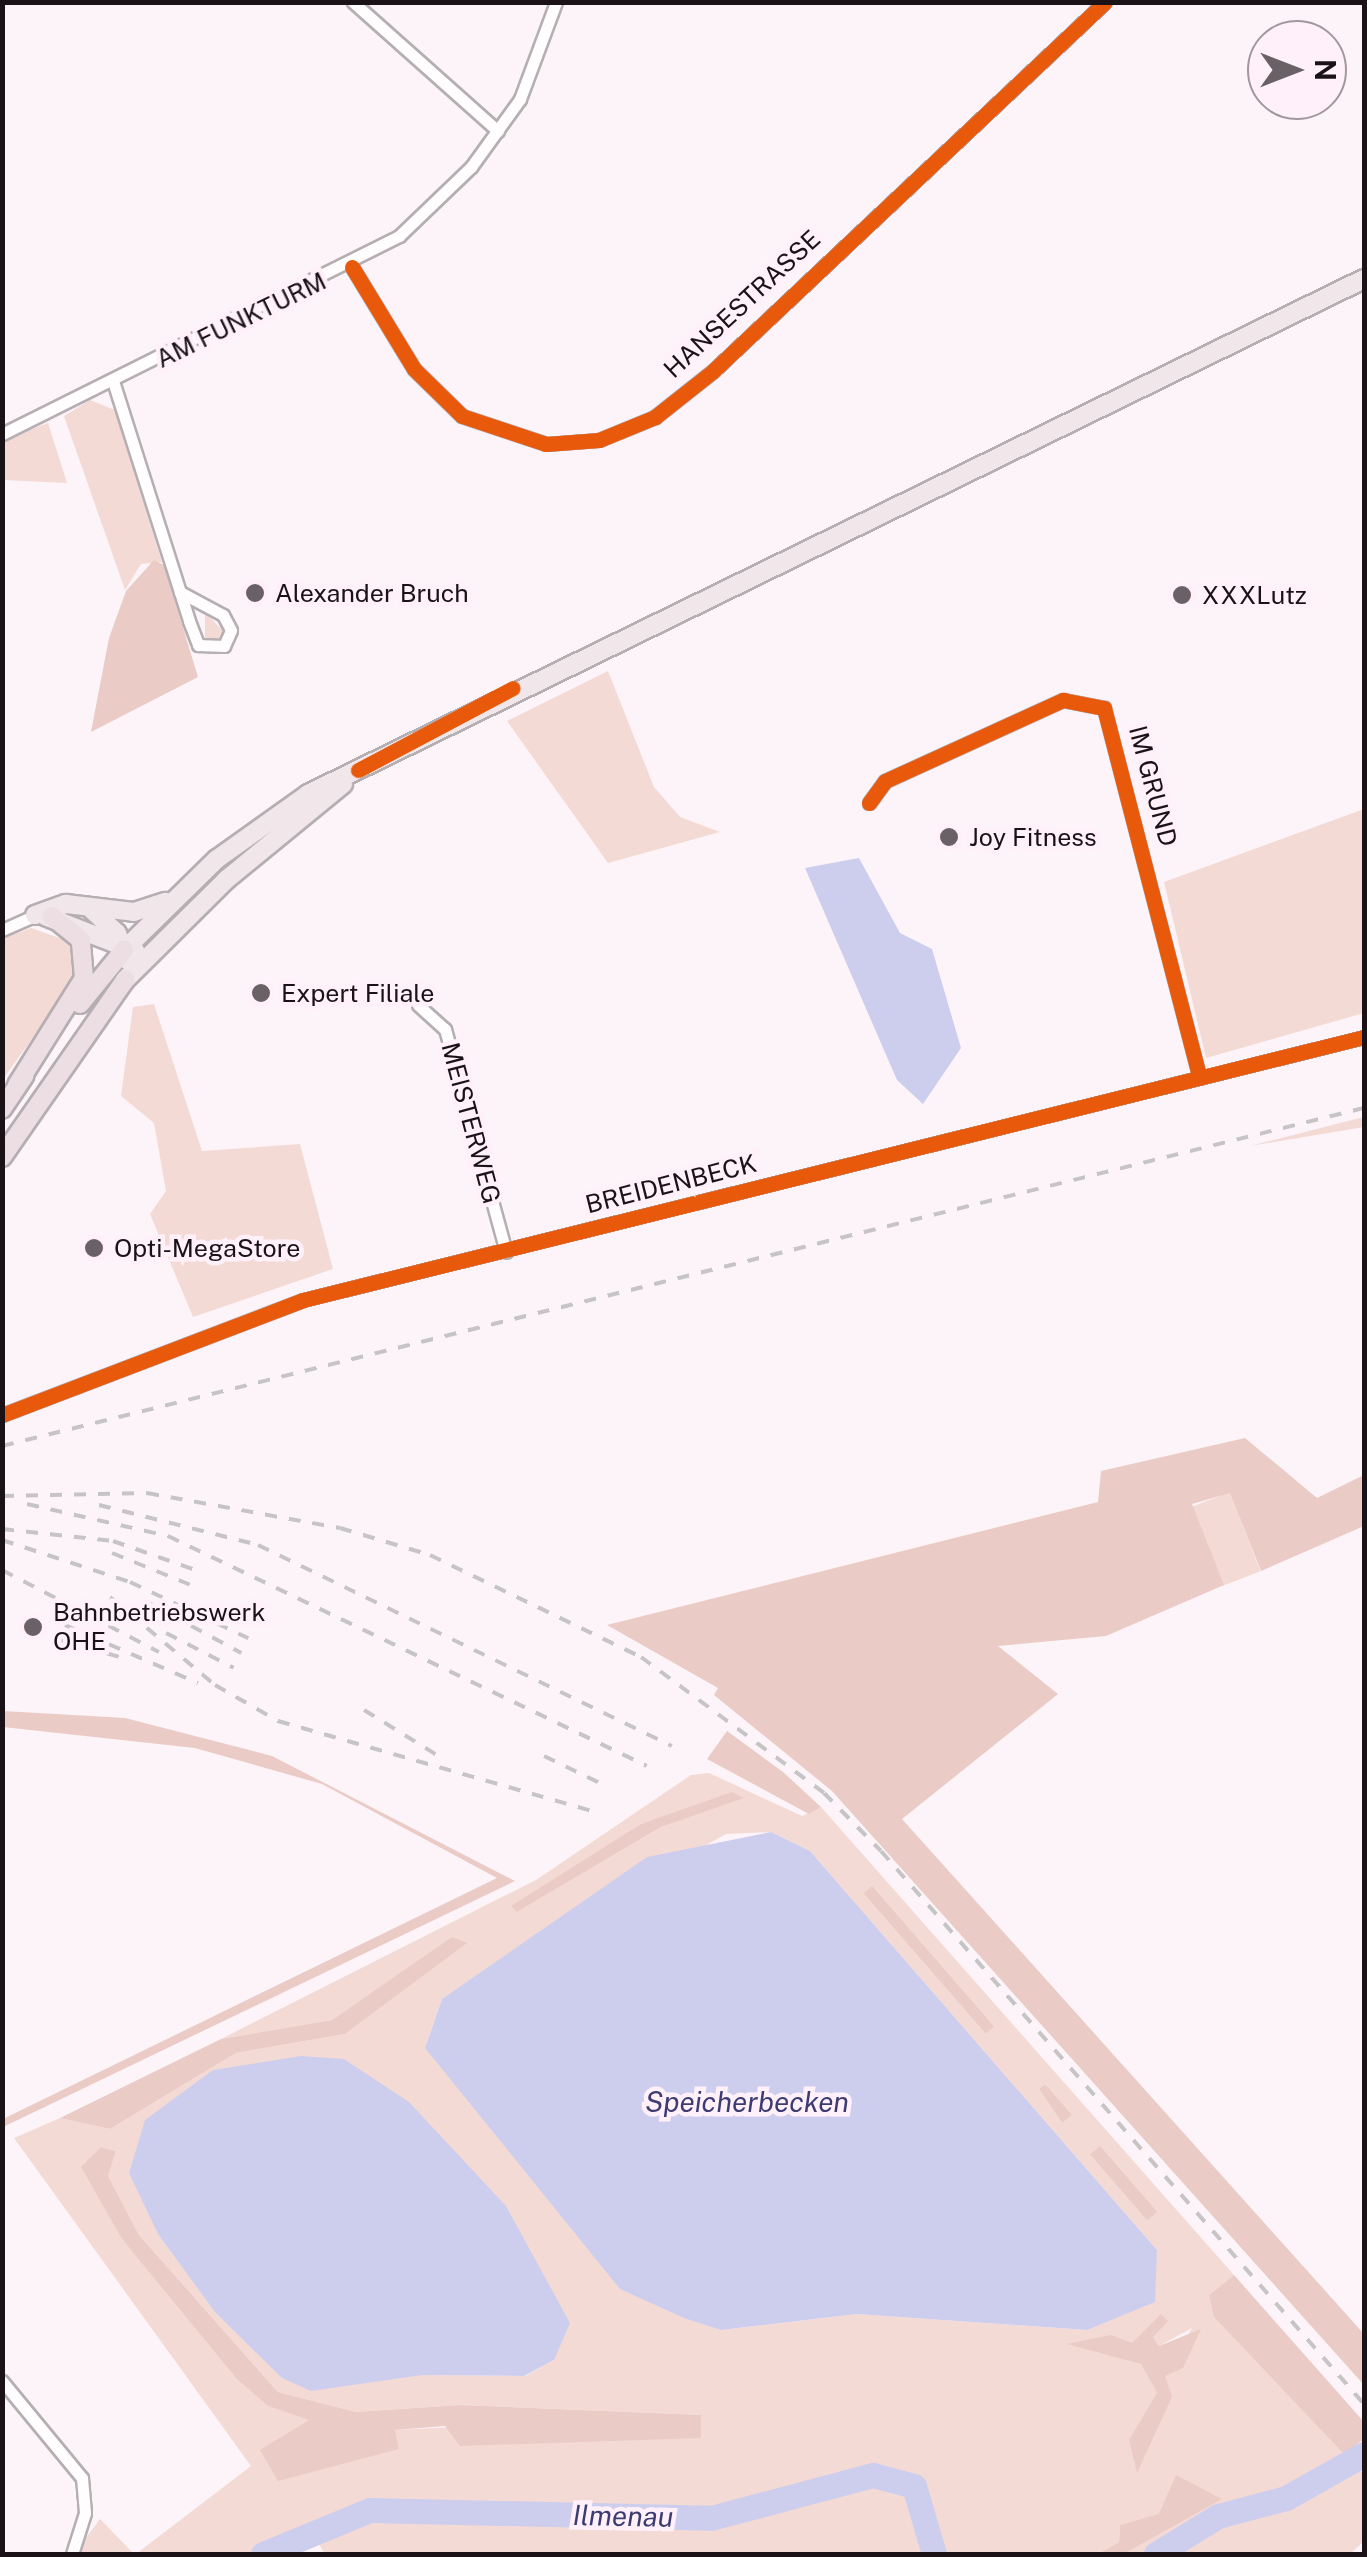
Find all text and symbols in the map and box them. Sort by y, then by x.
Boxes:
north arrow [1247,20,1347,120]
text: N [1309,59,1342,81]
street label: HANSESTRASSE [658,224,826,384]
street label: AM FUNKTURM [151,266,331,374]
place label: Alexander Bruch [275,578,469,608]
place label: XXXLutz [1202,580,1307,610]
marker: Alexander Bruch [244,582,266,604]
marker: XXXLutz [1171,584,1193,606]
street label: IM GRUND [1122,722,1184,850]
place label: Joy Fitness [969,822,1097,852]
marker: Joy Fitness [938,826,960,848]
place label: Expert Filiale [281,978,434,1008]
marker: Expert Filiale [250,982,272,1004]
street label: MEISTERWEG [435,1039,507,1207]
street label: BREIDENBECK [582,1148,760,1220]
place label: Opti-MegaStore [114,1233,300,1263]
marker: Opti-MegaStore [83,1237,105,1259]
place label: Bahnbetriebswerk OHE [53,1598,265,1657]
marker: Bahnbetriebswerk OHE [22,1616,44,1638]
water label: Speicherbecken [645,2085,849,2119]
water label: Ilmenau [572,2498,674,2534]

